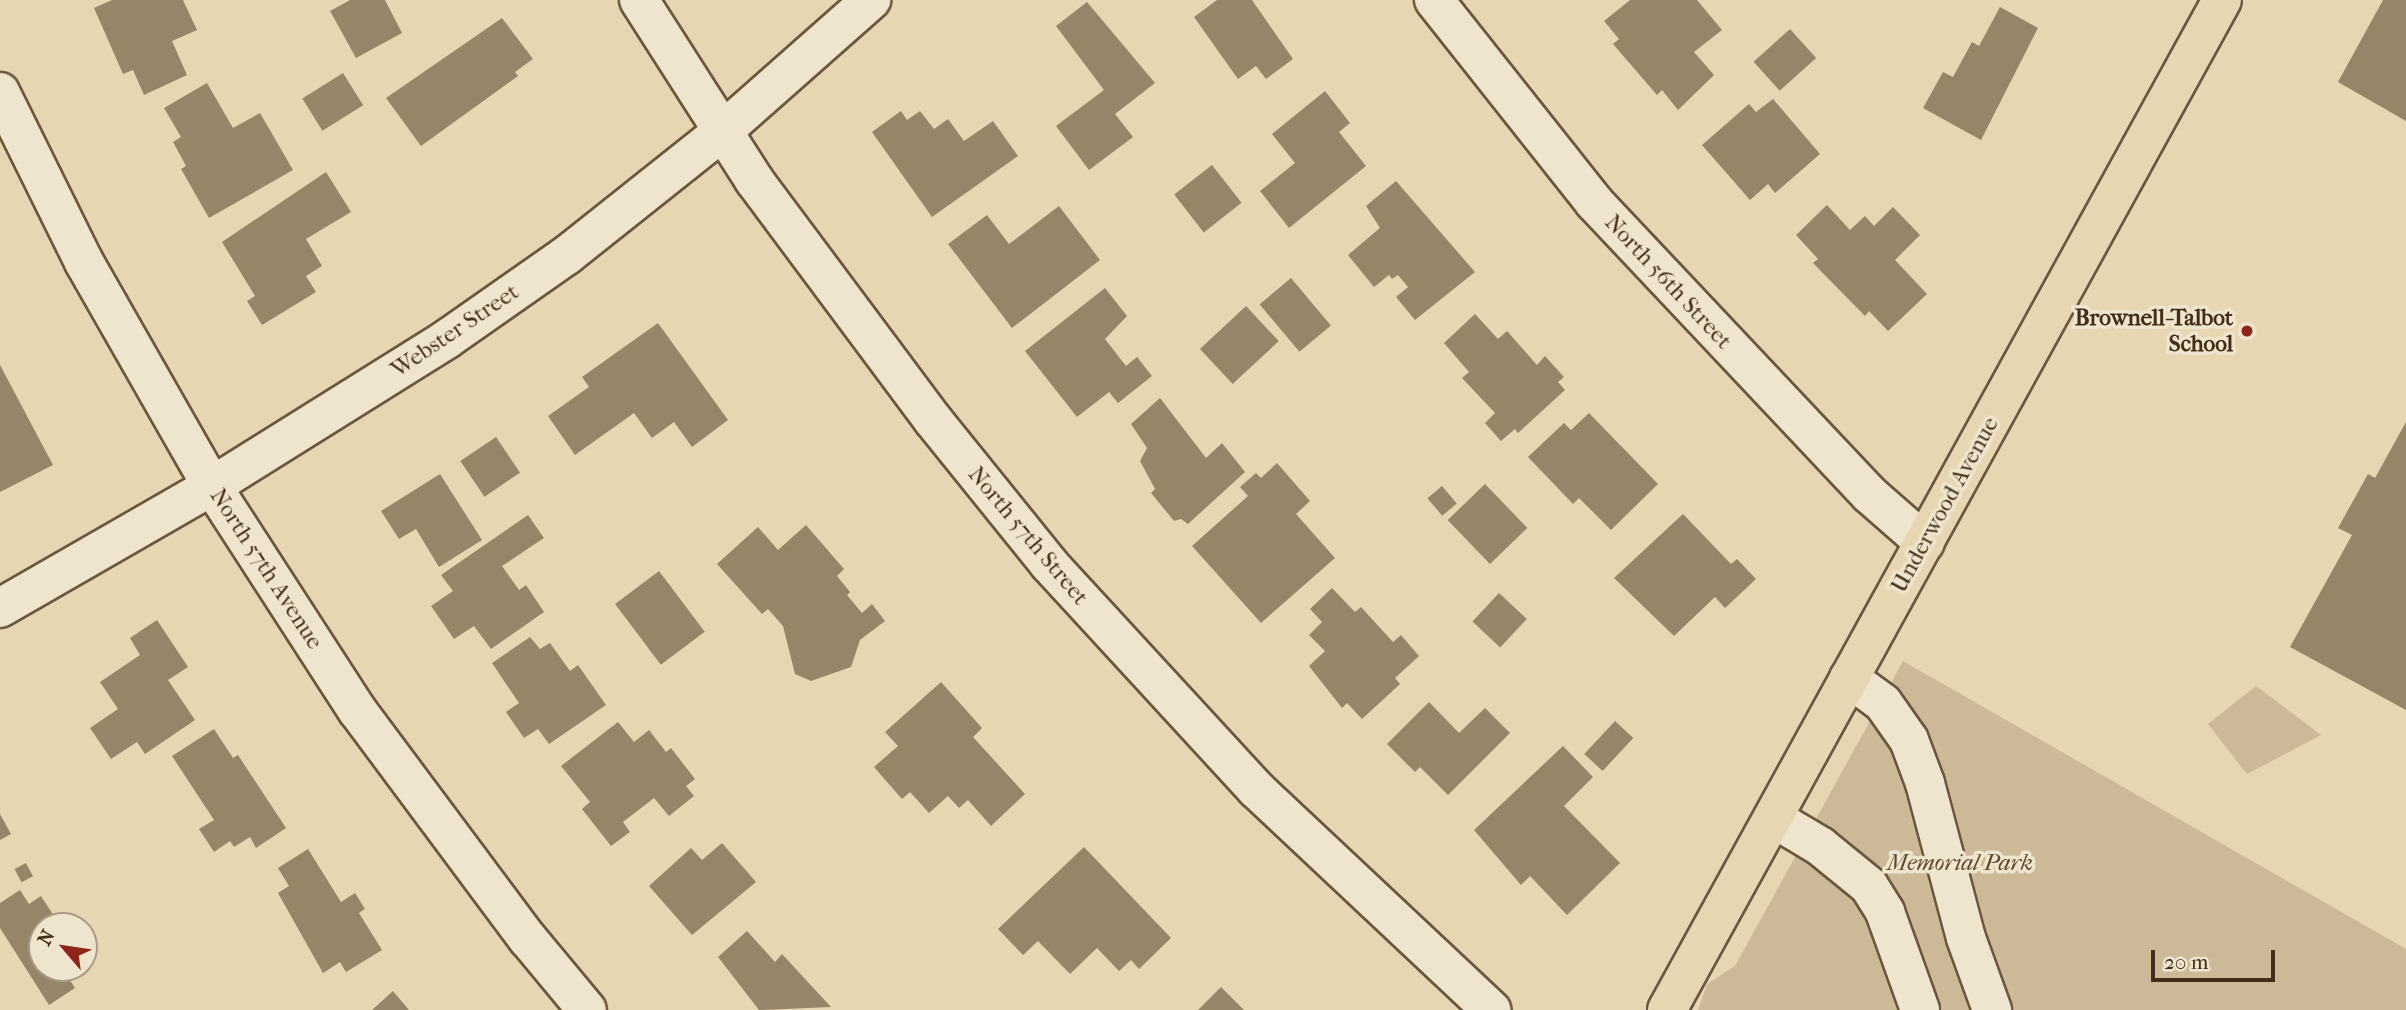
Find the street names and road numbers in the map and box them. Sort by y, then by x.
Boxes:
street label: North 56th Street [1599,209,1737,355]
street label: Webster Street [386,278,524,384]
street label: Underwood Avenue [1885,412,2005,598]
street label: North 57th Street [962,461,1094,611]
street label: North 57th Avenue [204,484,328,654]

